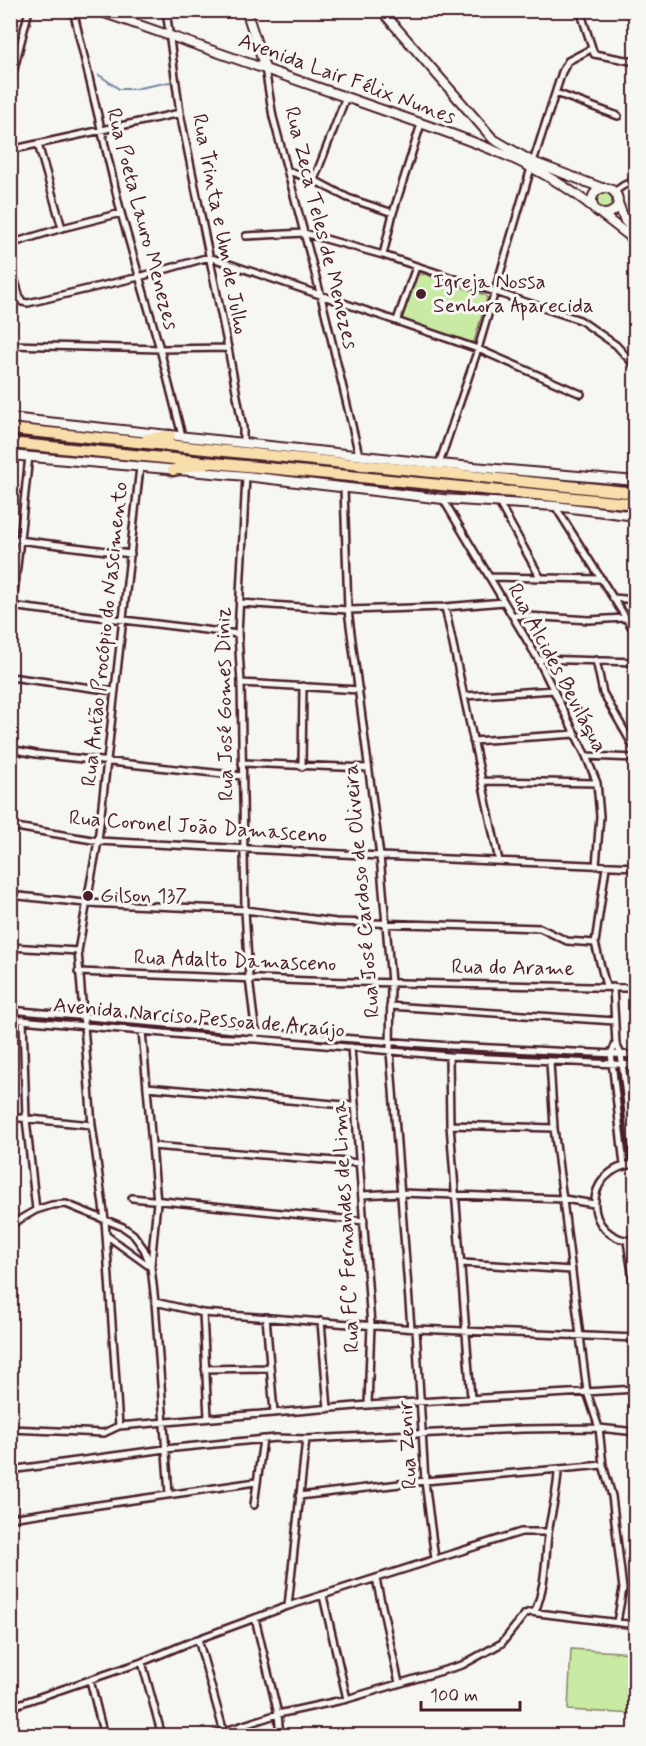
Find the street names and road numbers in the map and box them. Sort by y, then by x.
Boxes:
street label: Avenida Lair Félix Nunes [234,27,460,131]
street label: Rua Zeca Teles de Menezes [277,104,365,352]
street label: Rua Poeta Lauro Menezes [99,105,185,333]
street label: Rua Trinta e Um de Julho [185,111,255,337]
street label: Rua Antão Procópio do Nascimento [75,480,135,788]
street label: Rua Alcides Beviláqua [501,579,613,757]
street label: Rua José Gomes Diniz [209,606,241,801]
street label: Rua José Cardoso de Oliveira [337,763,387,1019]
street label: Rua Coronel João Damasceno [68,804,328,850]
street label: Rua Adalto Damasceno [133,943,337,979]
street label: Rua do Arame [451,953,575,983]
street label: Avenida Narciso Pessoa de Araújo [52,991,346,1045]
street label: Rua FCº Fernandes de Lima [325,1100,367,1353]
street label: Rua Zenir [392,1400,424,1490]

